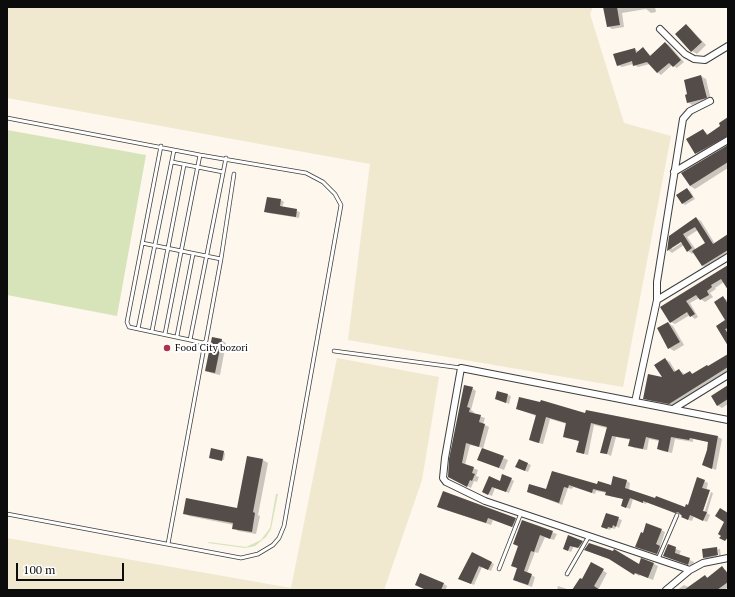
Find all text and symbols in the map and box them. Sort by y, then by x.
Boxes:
place label: Food City bozori [175,342,248,354]
marker: Food City bozori [162,343,172,353]
scale bar [18,555,126,581]
text: 100 m [23,562,55,577]

